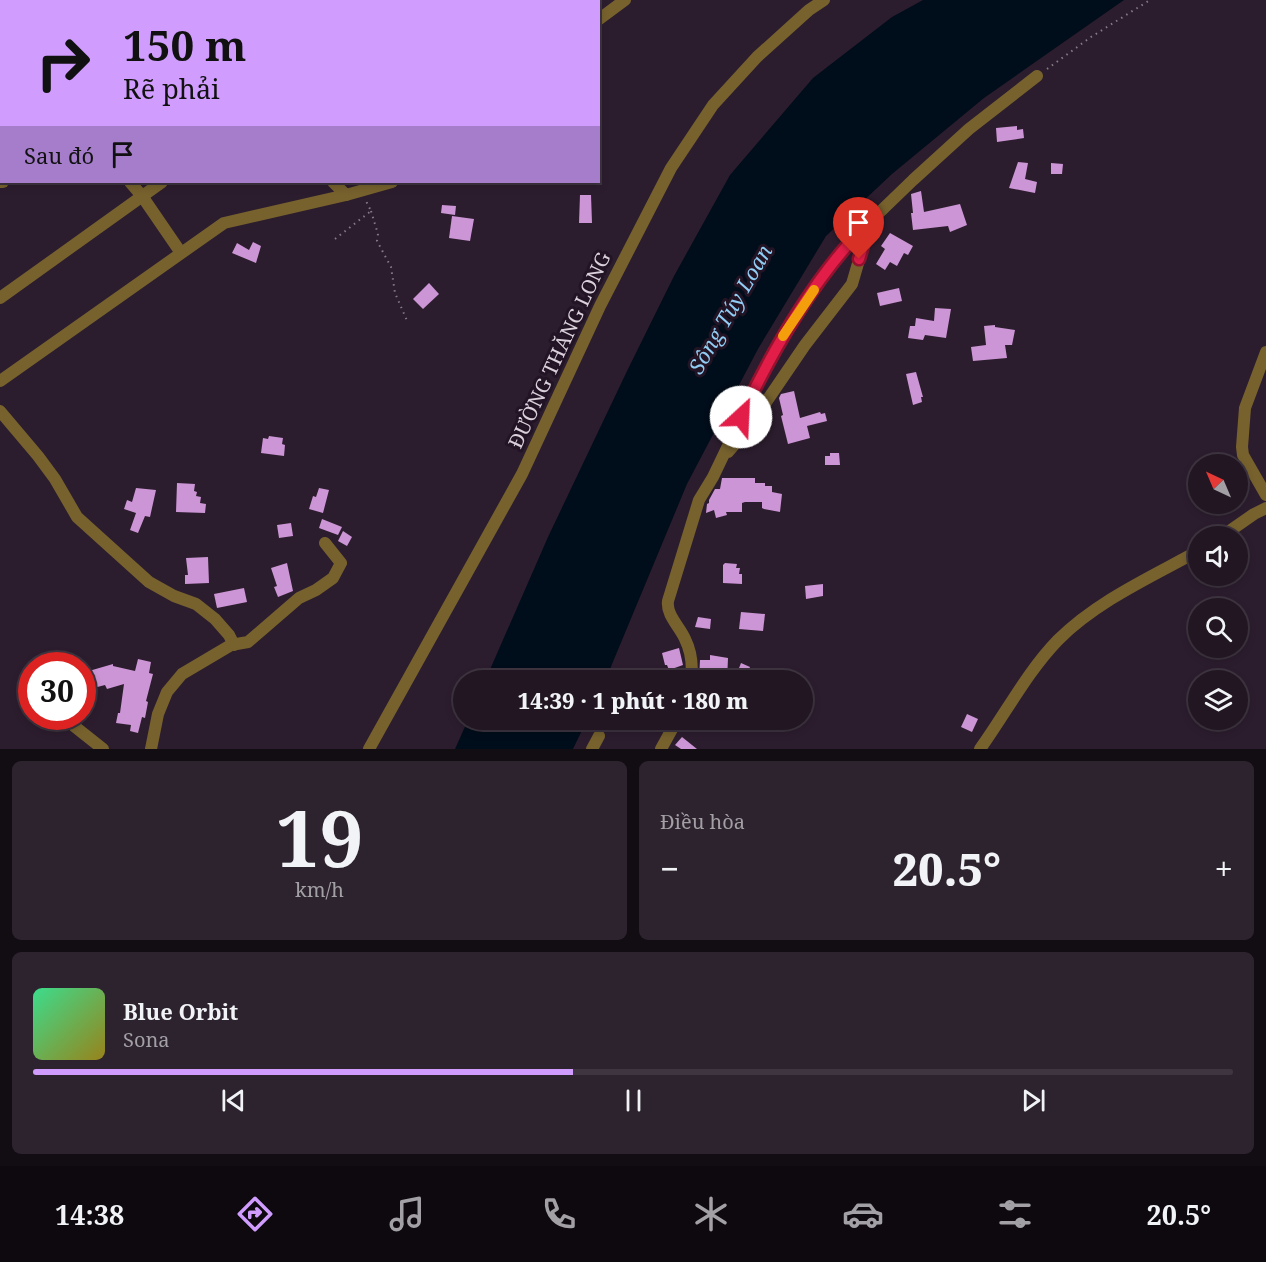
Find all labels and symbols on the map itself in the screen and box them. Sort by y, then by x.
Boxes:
pin [833,197,884,259]
water label: Sông Túy Loan [682,239,778,379]
street label: ĐƯỜNG THĂNG LONG [502,247,616,453]
position arrow [709,385,773,449]
north arrow [1188,454,1248,514]
speed limit sign: 30 [18,652,96,730]

